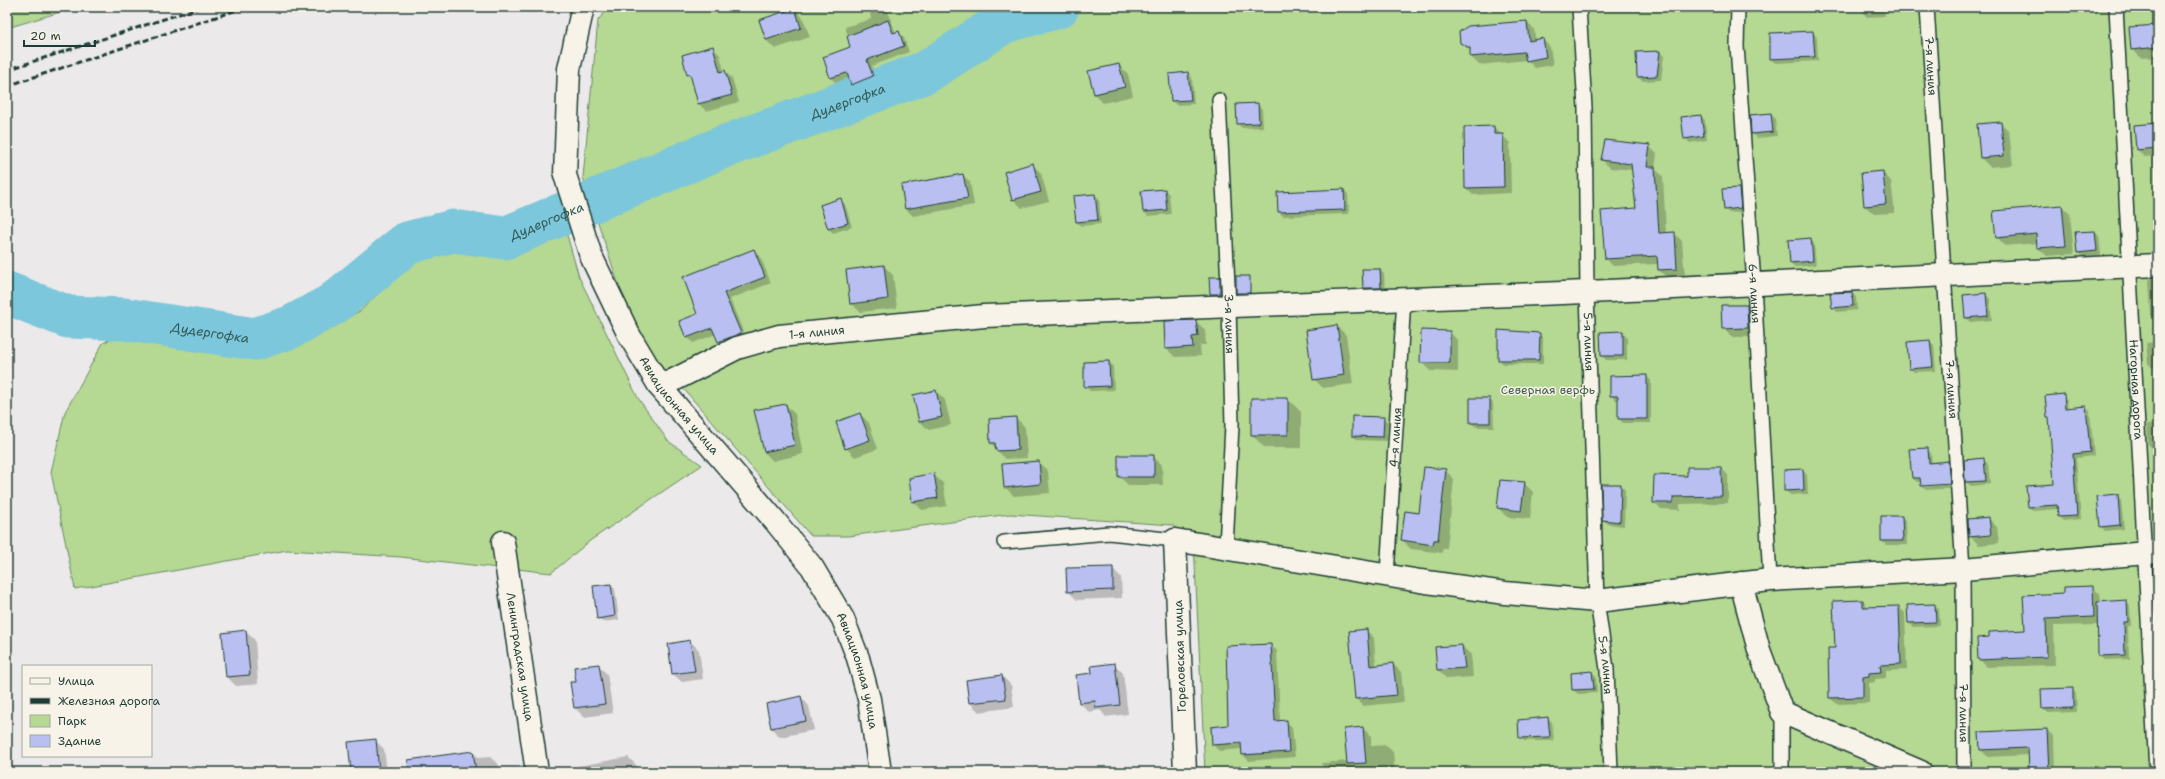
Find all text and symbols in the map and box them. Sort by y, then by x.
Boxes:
scale bar [24,22,95,48]
text: 20 m [30,28,61,44]
street label: 7-я линия [1921,36,1941,96]
water label: Дудергофка [807,79,888,123]
water label: Дудергофка [506,198,586,244]
street label: 6-я линия [1745,263,1764,324]
street label: 3-я линия [1220,293,1238,354]
street label: 5-я линия [1580,312,1598,371]
water label: Дудергофка [169,318,251,347]
street label: 1-я линия [788,322,846,343]
street label: Нагорная дорога [2125,339,2147,441]
street label: Авиационная улица [635,353,723,458]
street label: 7-я линия [1942,359,1961,419]
park label: Северная верфь [1501,382,1595,398]
street label: 4-я линия [1386,407,1405,468]
street label: Ленинградская улица [503,591,537,723]
street label: Гореловская улица [1170,599,1190,712]
street label: Авиационная улица [833,609,882,731]
street label: 5-я линия [1594,635,1616,695]
legend [22,665,152,757]
text: Улица [58,673,95,689]
street label: 7-я линия [1956,683,1972,743]
text: Железная дорога [58,693,161,709]
text: Парк [58,713,87,729]
text: Здание [58,733,102,749]

